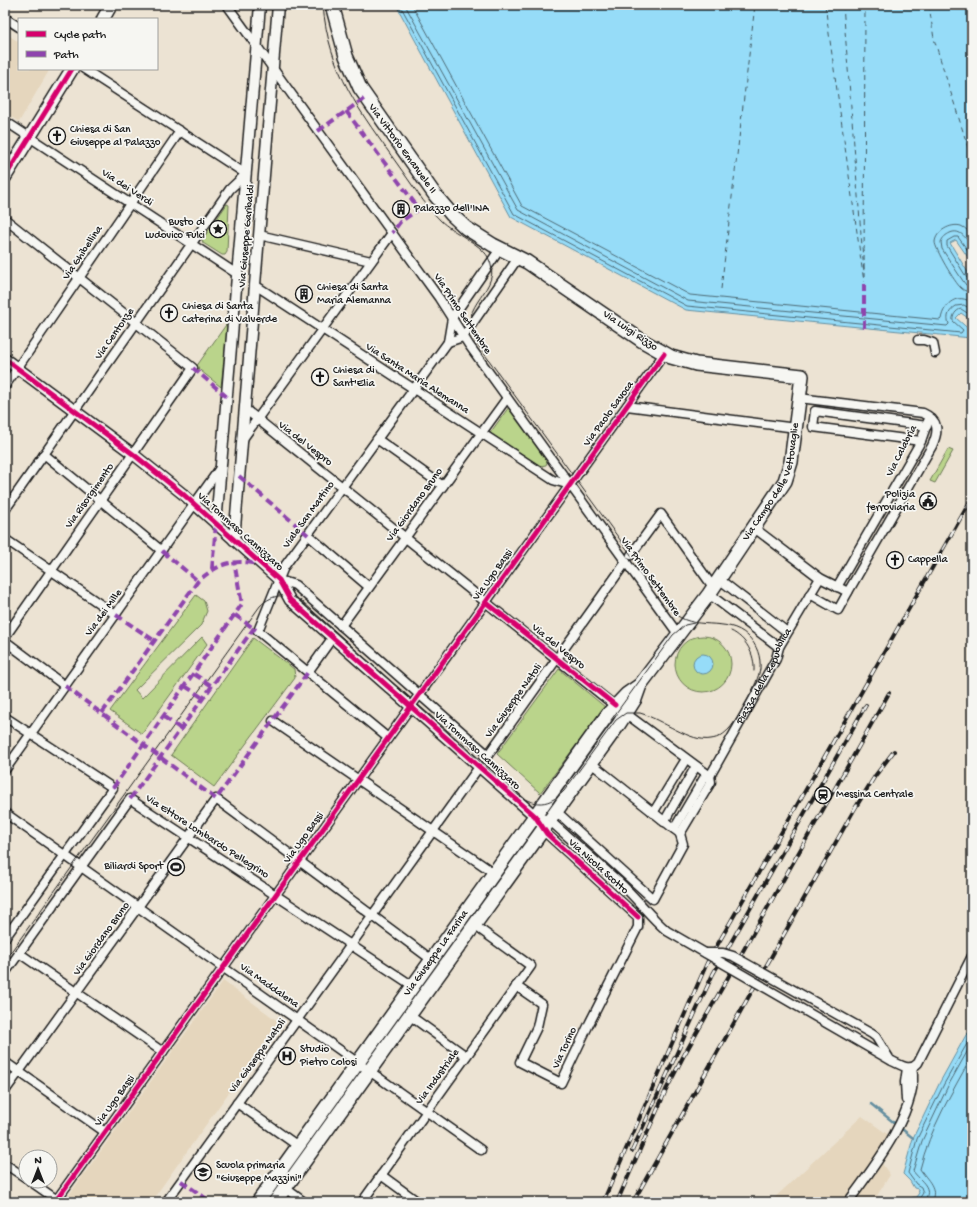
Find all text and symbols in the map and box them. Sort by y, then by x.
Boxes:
legend [18,18,158,70]
text: Cycle path [54,29,107,43]
text: Path [53,49,79,63]
street label: Via Vittorio Emanuele II [365,101,439,196]
place label: Chiesa di San Giuseppe al Palazzo [70,124,161,149]
church icon: Chiesa di San Giuseppe al Palazzo [47,126,67,146]
street label: Via dei Verdi [98,166,155,209]
street label: Via Giuseppe Garibaldi [236,184,257,289]
building icon: Palazzo dell'INA [391,199,411,219]
place label: Palazzo dell'INA [413,203,489,215]
place label: Busto di Ludovico Fulci [145,217,205,242]
place icon: Busto di Ludovico Fulci [208,219,228,239]
street label: Via Ghibellina [60,223,106,283]
street label: Via Primo Settembre [430,271,494,357]
place label: Chiesa di Santa Maria Alemanna [317,282,392,307]
building icon: Chiesa di Santa Maria Alemanna [294,284,314,304]
place label: Chiesa di Santa Caterina di Valverde [182,301,277,326]
church icon: Chiesa di Santa Caterina di Valverde [159,303,179,323]
street label: Via Centonze [92,306,137,363]
street label: Via Luigi Rizzo [599,308,660,354]
street label: Via Santa Maria Alemanna [362,341,472,417]
place label: Chiesa di Sant'Elia [333,365,375,390]
church icon: Chiesa di Sant'Elia [310,367,330,387]
street label: Via Paolo Savoca [581,378,637,450]
street label: Via del Vespro [275,419,335,469]
street label: Via Campo delle Vettovaglie [740,422,802,544]
street label: Via Calabria [883,423,920,480]
street label: Via Risorgimento [63,461,117,532]
street label: Via Giordano Bruno [384,466,446,545]
street label: Viale San Martino [280,479,337,552]
place label: Polizia ferroviaria [866,489,916,514]
street label: Via Tommaso Cannizzaro [194,490,286,574]
public building icon: Polizia ferroviaria [918,491,938,511]
street label: Via Primo Settembre [617,535,683,619]
street label: Via Ugo Bassi [470,547,516,604]
church icon: Cappella [885,550,905,570]
place label: Cappella [908,554,948,566]
street label: Via dei Mille [82,587,125,640]
street label: Via del Vespro [528,621,587,672]
street label: Piazza della Repubblica [734,626,795,728]
street label: Via Giuseppe Natoli [482,662,545,741]
street label: Via Tommaso Cannizzaro [431,709,523,793]
station icon: Messina Centrale [813,785,833,805]
place label: Messina Centrale [836,789,914,801]
street label: Via Ettore Lombardo Pellegrino [142,792,271,882]
street label: Via Ugo Bassi [281,810,327,867]
street label: Via Nicola Scotto [565,836,631,897]
sports icon: Biliardi Sport [166,857,186,877]
place label: Biliardi Sport [103,861,164,873]
street label: Via Giordano Bruno [71,900,133,979]
street label: Via Giuseppe La Farina [401,907,472,999]
street label: Via Maddalena [236,961,302,1011]
street label: Via Giuseppe Natoli [226,1017,289,1096]
street label: Via Torino [550,1025,580,1072]
place label: Studio Pietro Colosi [299,1044,357,1069]
hospital icon: Studio Pietro Colosi [277,1046,297,1066]
street label: Via Industriale [413,1047,462,1108]
street label: Via Ugo Bassi [92,1073,138,1130]
north arrow [18,1149,58,1189]
text: N [34,1155,42,1167]
place label: Scuola primaria "Giuseppe Mazzini" [216,1160,302,1185]
school or university icon: Scuola primaria "Giuseppe Mazzini" [193,1162,213,1182]

